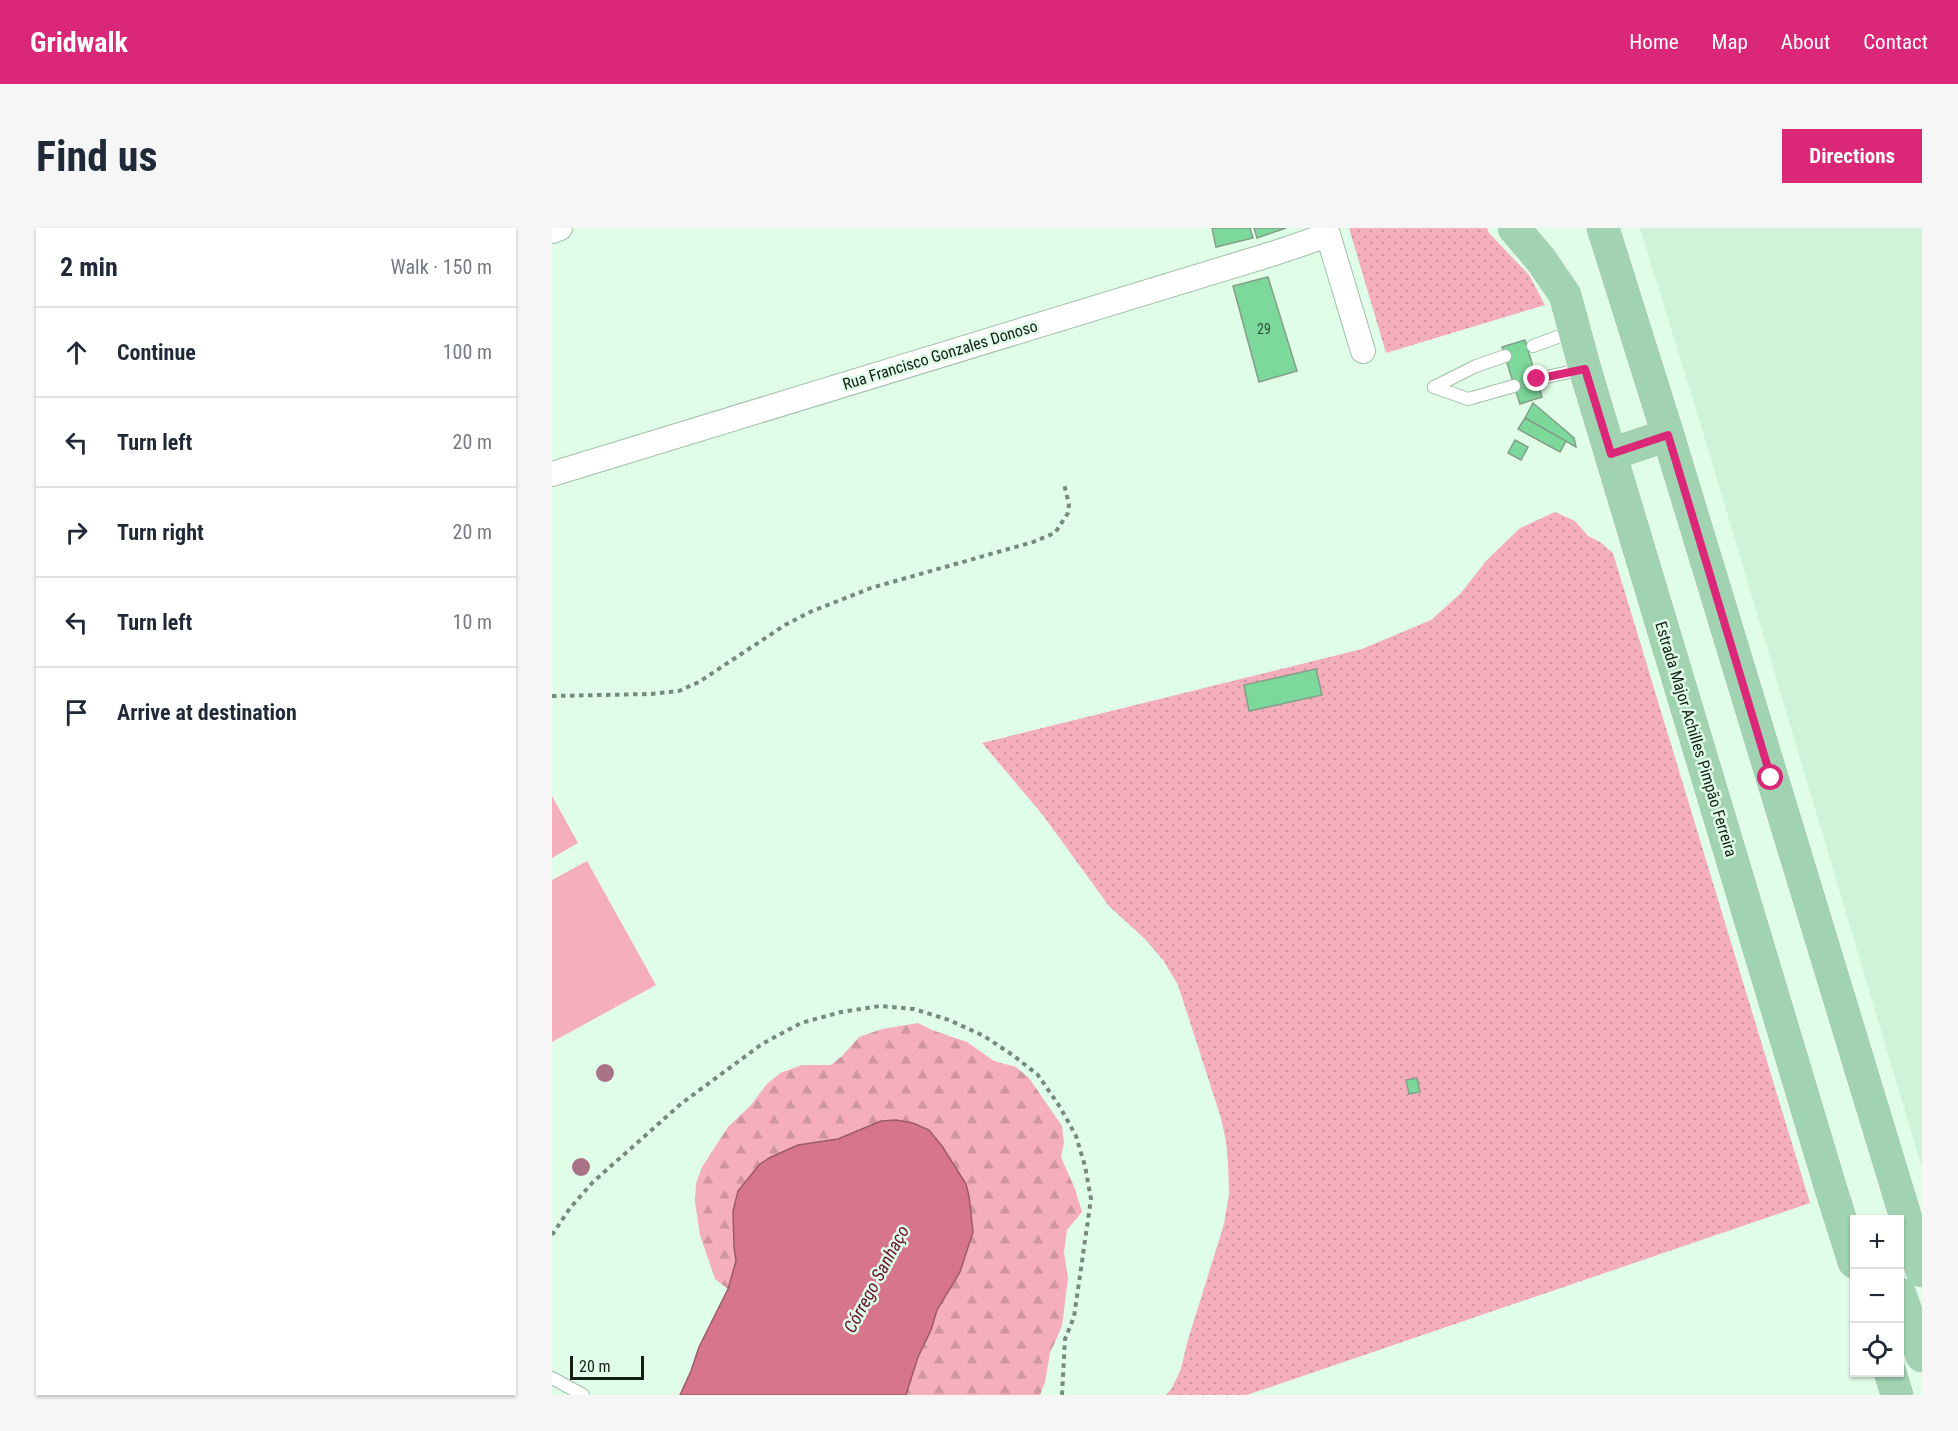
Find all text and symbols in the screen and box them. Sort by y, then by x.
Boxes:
text: Gridwalk [30,26,128,59]
text: Home [1629,30,1679,54]
text: Map [1712,30,1748,54]
text: About [1781,30,1830,54]
text: Contact [1863,30,1928,54]
button: Directions [1782,129,1922,183]
text: Find us [36,132,157,181]
text: 2 min [60,252,118,282]
text: Walk · 150 m [391,255,492,279]
street label: Rua Francisco Gonzales Donoso [840,316,1040,394]
house number: 29 [1257,321,1271,337]
icon: ahead [60,336,93,369]
text: Continue [117,340,196,365]
text: 100 m [443,340,492,364]
route end [1523,365,1549,391]
icon: left [60,426,93,459]
text: Turn left [117,430,192,455]
text: 20 m [453,430,492,454]
icon: right [60,516,93,549]
text: Turn right [117,520,204,545]
text: 20 m [453,520,492,544]
icon: left [60,606,93,639]
text: Turn left [117,610,192,635]
text: 10 m [453,610,492,634]
street label: Estrada Major Achilles Pimpão Ferreira [1651,619,1741,859]
icon: arrive [60,696,93,729]
text: Arrive at destination [117,700,297,725]
route start [1757,764,1783,790]
map controls [1850,1215,1904,1377]
button: + [1850,1215,1904,1269]
water label: Córrego Sanhaço [839,1222,913,1336]
button: − [1850,1269,1904,1323]
button: locate [1850,1323,1904,1377]
scale bar [570,1353,644,1380]
text: 20 m [579,1357,611,1376]

